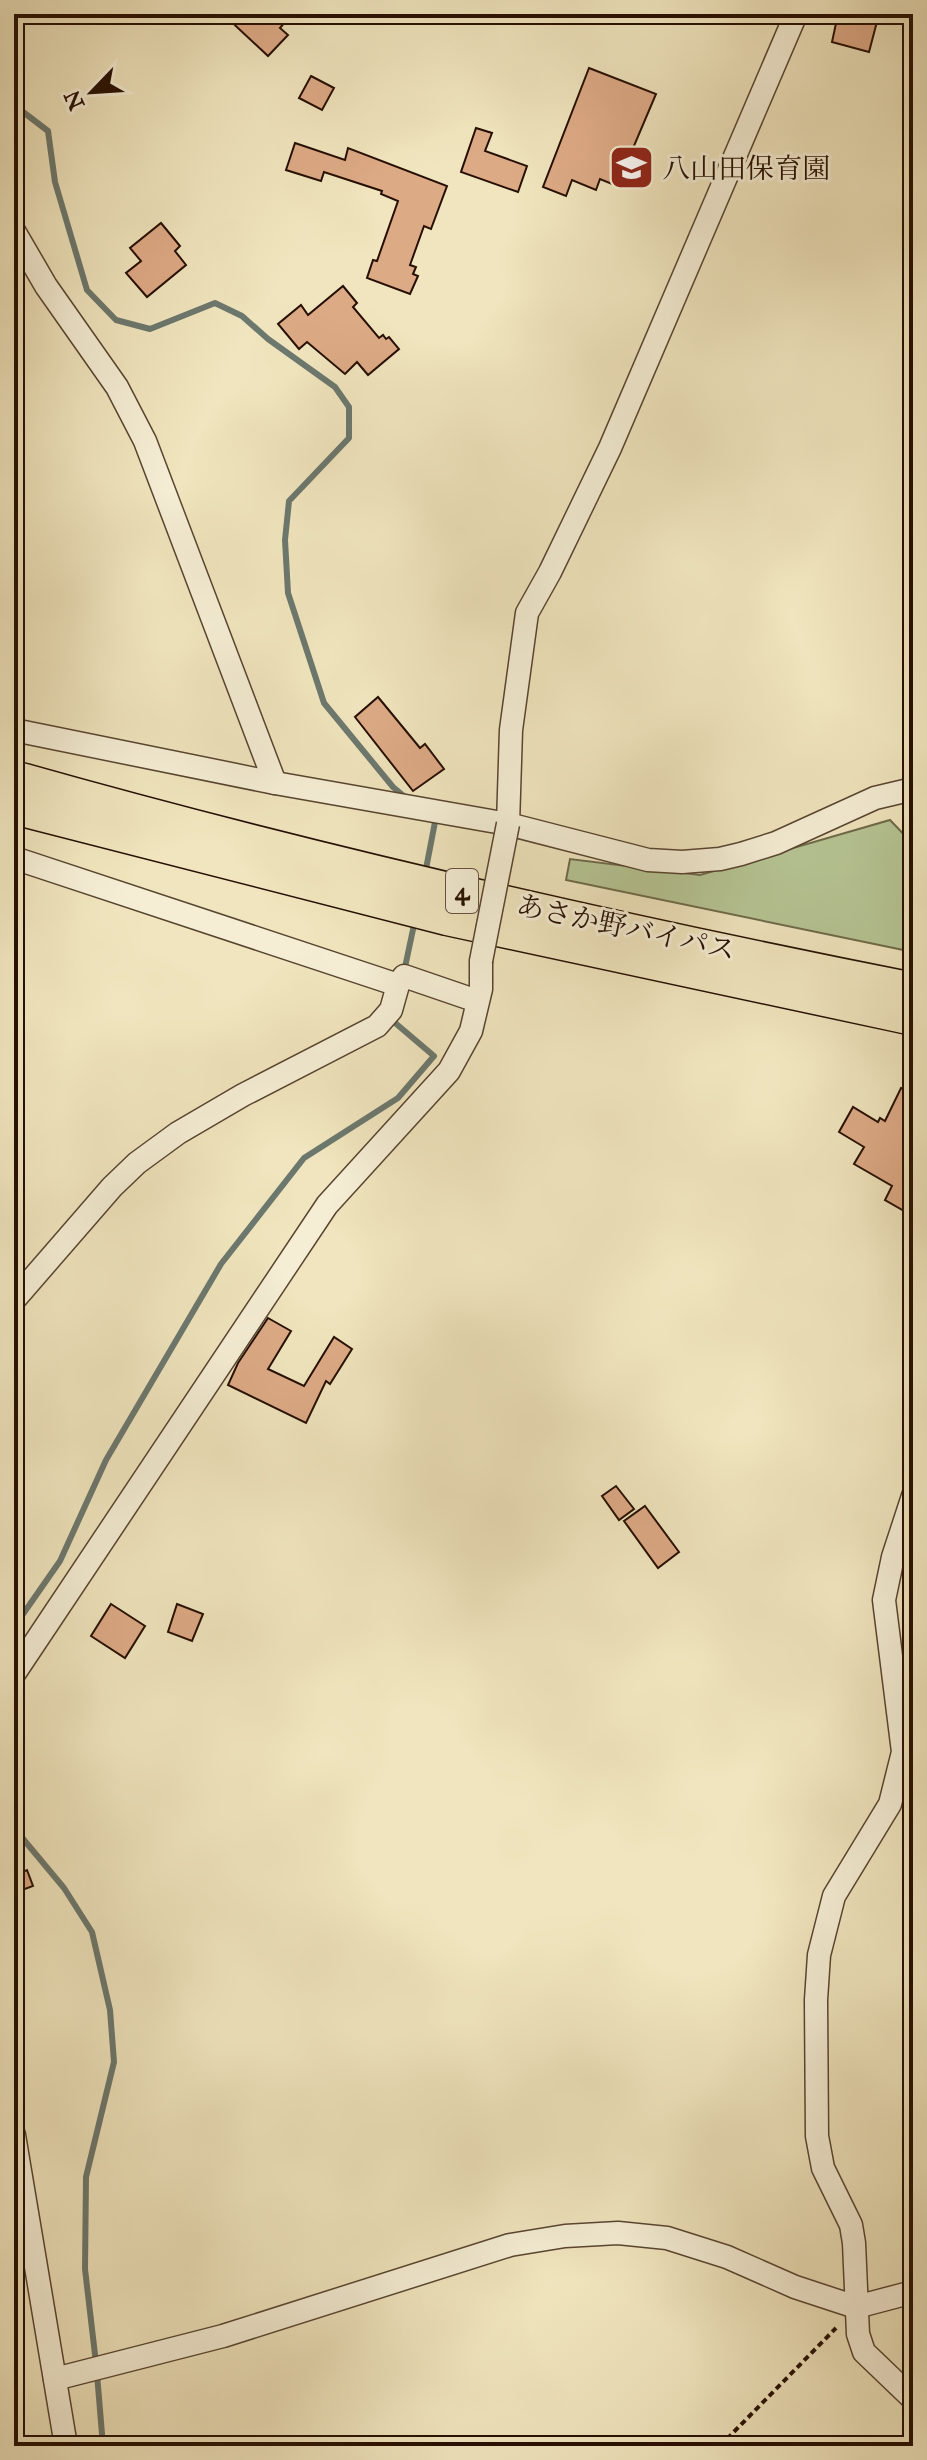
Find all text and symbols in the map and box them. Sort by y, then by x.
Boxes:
north arrow [52,52,132,132]
text: N [58,86,91,114]
school or university icon: 八山田保育園 [607,144,655,192]
place label: 八山田保育園 [662,151,830,186]
road number: 4 [446,869,478,913]
street label: あさか野バイパス [513,887,739,968]

